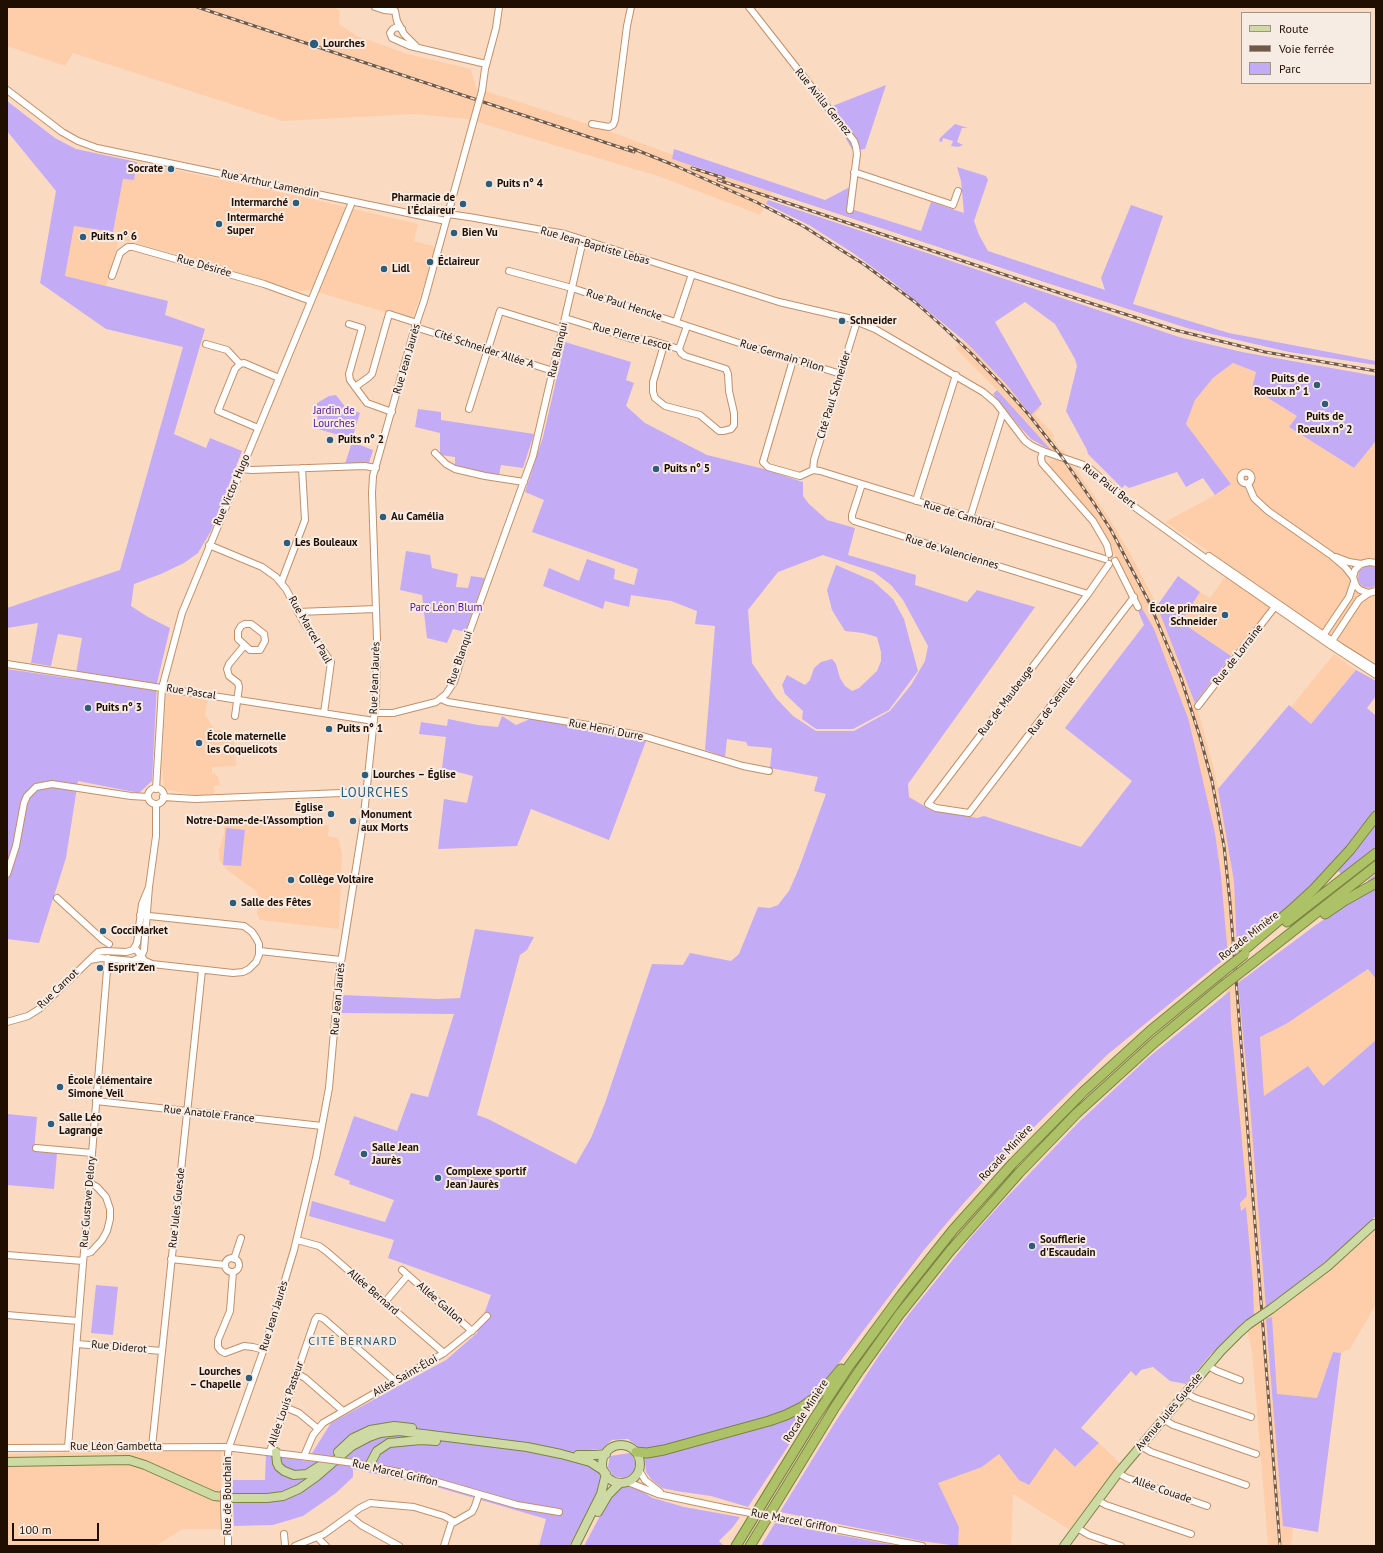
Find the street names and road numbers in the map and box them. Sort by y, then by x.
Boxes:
street label: Rue Avilla Gernez [792,66,854,138]
street label: Rue Arthur Lamendin [220,167,320,201]
street label: Rue Jean-Baptiste Lebas [539,224,651,268]
street label: Rue Désirée [175,252,233,280]
street label: Rue Paul Hencke [584,287,664,323]
street label: Rue Pierre Lescot [591,320,673,354]
street label: Rue Blanqui [545,321,571,379]
street label: Rue Jean Jaurès [391,322,423,396]
street label: Cité Schneider Allée A [432,327,536,371]
street label: Rue Germain Pilon [738,337,826,375]
street label: Cité Paul Schneider [814,349,854,441]
street label: Rue Victor Hugo [211,452,253,528]
street label: Rue Paul Bert [1080,461,1138,511]
street label: Rue de Cambrai [922,498,996,532]
street label: Rue de Valenciennes [904,532,1000,572]
street label: Rue Marcel Paul [285,594,335,666]
street label: Rue de Lorraine [1210,622,1266,688]
street label: Rue Blanqui [445,629,475,687]
street label: Rue Jean Jaurès [367,641,383,715]
street label: Rue de Maubeuge [975,663,1037,739]
street label: Rue de Senelle [1026,674,1078,738]
street label: Rue Pascal [165,682,217,702]
street label: Rue Henri Durre [568,716,644,744]
street label: Rocade Minière [1216,909,1282,963]
street label: Rue Jean Jaurès [328,962,348,1036]
street label: Rue Carnot [35,966,81,1012]
street label: Rue Anatole France [163,1103,255,1125]
street label: Rocade Minière [977,1122,1035,1184]
street label: Rue Gustave Delory [77,1156,99,1248]
street label: Rue Jules Guesde [166,1167,188,1249]
street label: Allée Bernard [345,1266,401,1318]
street label: Rue Jean Jaurès [257,1279,291,1353]
street label: Allée Gallon [414,1279,466,1327]
street label: Rue Diderot [91,1338,147,1356]
street label: Allée Saint-Éloi [370,1352,440,1400]
street label: Allée Louis Pasteur [265,1360,307,1448]
street label: Avenue Jules Guesde [1133,1371,1205,1453]
street label: Rocade Minière [781,1377,831,1445]
street label: Rue Léon Gambetta [70,1440,162,1454]
street label: Rue de Bouchain [221,1457,235,1535]
street label: Rue Marcel Griffon [351,1457,439,1489]
street label: Allée Couade [1131,1474,1193,1506]
street label: Rue Marcel Griffon [750,1506,838,1536]

